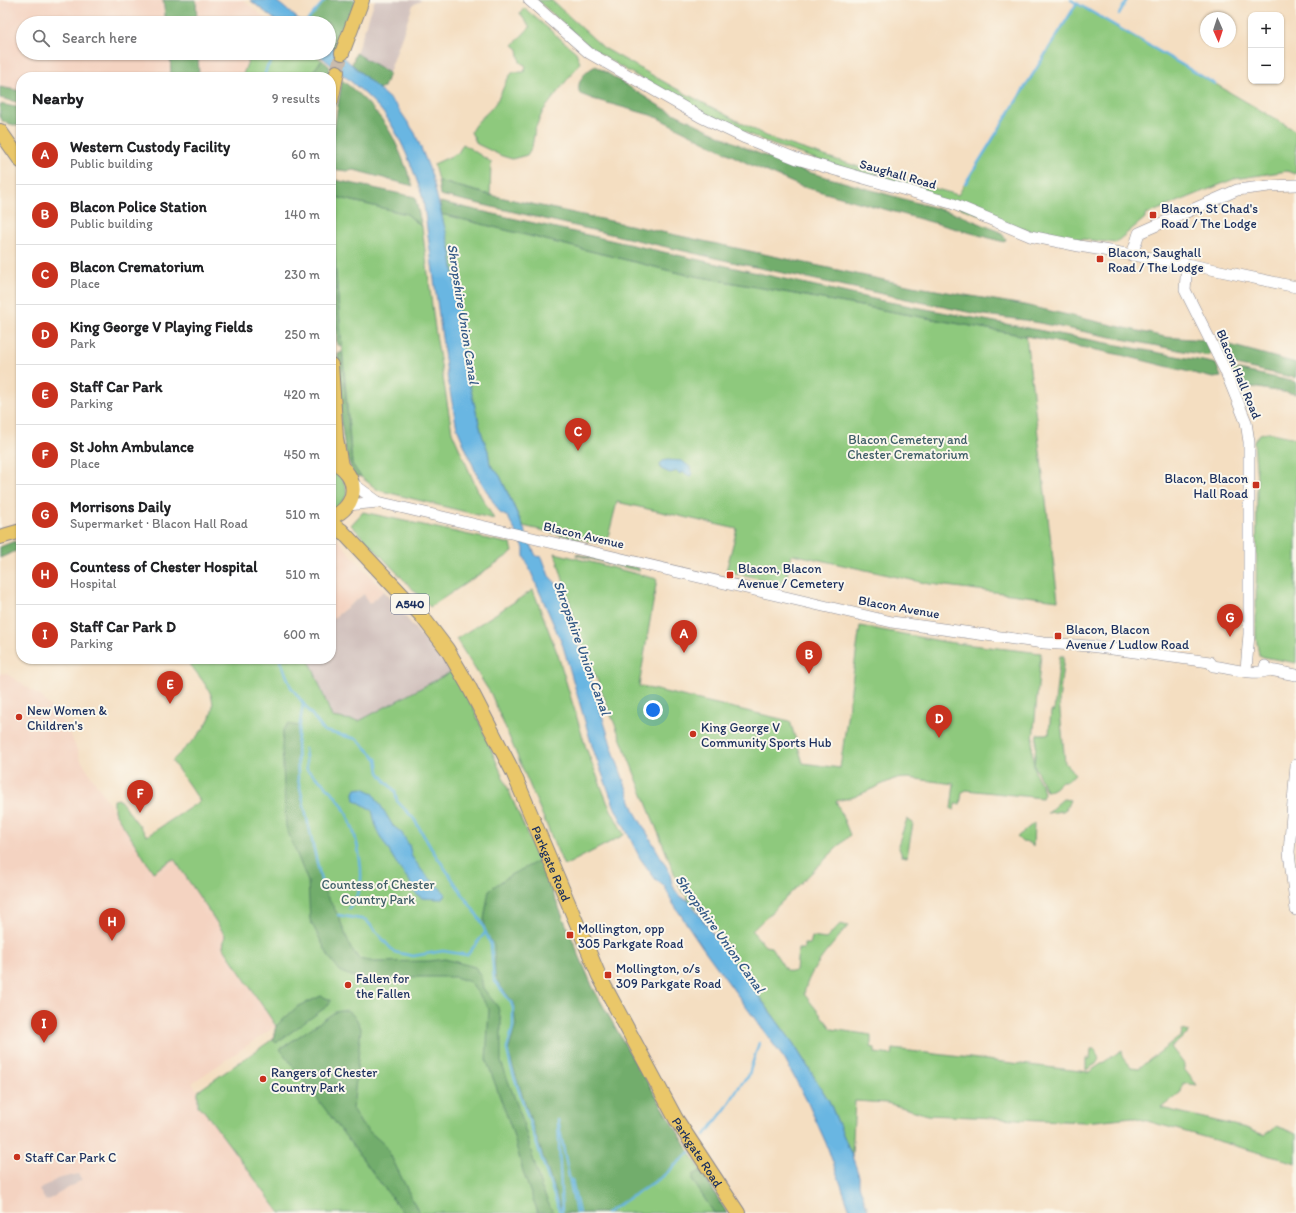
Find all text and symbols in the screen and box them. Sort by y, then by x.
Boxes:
north arrow [1200,12,1236,48]
map controls [1248,12,1284,84]
button: + [1248,12,1284,48]
search box [16,16,336,60]
icon: search [30,27,52,49]
text: Search here [62,29,137,47]
button: − [1248,48,1284,84]
text: Nearby [32,88,84,108]
text: 9 results [272,91,320,106]
text: Western Custody Facility [70,138,230,156]
text: A [41,147,49,162]
text: 60 m [291,147,320,162]
text: Public building [70,156,153,171]
street label: Saughall Road [858,156,938,192]
text: Blacon Police Station [70,198,207,216]
place label: Blacon, St Chad's Road / The Lodge [1161,201,1258,231]
text: B [41,207,49,222]
text: 140 m [284,207,320,222]
marker: Blacon, St Chad's Road / The Lodge [1148,210,1158,220]
text: Public building [70,216,153,231]
water label: Shropshire Union Canal [444,243,483,386]
place label: Blacon, Saughall Road / The Lodge [1108,245,1204,275]
marker: Blacon, Saughall Road / The Lodge [1095,254,1105,264]
text: Blacon Crematorium [70,258,204,276]
text: C [41,267,49,282]
text: 230 m [284,267,320,282]
text: Place [70,276,100,291]
text: King George V Playing Fields [70,318,253,336]
text: D [41,327,49,342]
text: 250 m [284,327,320,342]
street label: Blacon Hall Road [1213,327,1265,421]
text: Park [70,336,96,351]
text: Staff Car Park [70,378,163,396]
text: E [41,387,49,402]
text: 420 m [283,387,320,402]
text: Parking [70,396,113,411]
pin: C [565,418,591,451]
park label: Blacon Cemetery and Chester Crematorium [847,432,969,462]
text: St John Ambulance [70,438,194,456]
text: F [42,447,48,462]
text: 450 m [283,447,320,462]
text: Place [70,456,100,471]
place label: Blacon, Blacon Hall Road [1164,471,1249,501]
marker: Blacon, Blacon Hall Road [1251,480,1261,490]
text: Morrisons Daily [70,498,171,516]
text: G [41,507,49,522]
text: 510 m [285,507,320,522]
text: Supermarket · Blacon Hall Road [70,516,248,531]
street label: Blacon Avenue [542,518,626,552]
text: Countess of Chester Hospital [70,558,258,576]
place label: Blacon, Blacon Avenue / Cemetery [738,561,844,591]
text: H [41,567,50,582]
text: 510 m [285,567,320,582]
marker: Blacon, Blacon Avenue / Cemetery [725,570,735,580]
text: Hospital [70,576,117,591]
water label: Shropshire Union Canal [550,579,615,718]
street label: Blacon Avenue [857,592,941,622]
road number: A540 [391,594,429,614]
pin: G [1217,604,1243,637]
text: Staff Car Park D [70,618,176,636]
pin: A [671,620,697,653]
place label: Blacon, Blacon Avenue / Ludlow Road [1066,622,1189,652]
text: I [43,627,47,642]
text: 600 m [283,627,320,642]
marker: Blacon, Blacon Avenue / Ludlow Road [1053,631,1063,641]
text: Parking [70,636,113,651]
pin: B [796,641,822,674]
pin: E [157,671,183,704]
your location [643,700,663,720]
place label: New Women & Children's [27,703,108,733]
pin: D [926,705,952,738]
marker: New Women & Children's [14,712,24,722]
place label: King George V Community Sports Hub [701,720,832,750]
marker: King George V Community Sports Hub [688,729,698,739]
pin: F [127,780,153,813]
street label: Parkgate Road [529,823,574,903]
water label: Shropshire Union Canal [671,872,769,997]
park label: Countess of Chester Country Park [321,877,435,907]
pin: H [99,908,125,941]
place label: Mollington, opp 305 Parkgate Road [578,921,683,951]
marker: Mollington, opp 305 Parkgate Road [565,930,575,940]
place label: Mollington, o/s 309 Parkgate Road [616,961,721,991]
marker: Mollington, o/s 309 Parkgate Road [603,970,613,980]
place label: Fallen for the Fallen [356,971,410,1001]
marker: Fallen for the Fallen [343,980,353,990]
pin: I [31,1010,57,1043]
place label: Rangers of Chester Country Park [271,1065,378,1095]
marker: Rangers of Chester Country Park [258,1074,268,1084]
street label: Parkgate Road [669,1114,726,1190]
place label: Staff Car Park C [25,1150,116,1165]
marker: Staff Car Park C [12,1152,22,1162]

